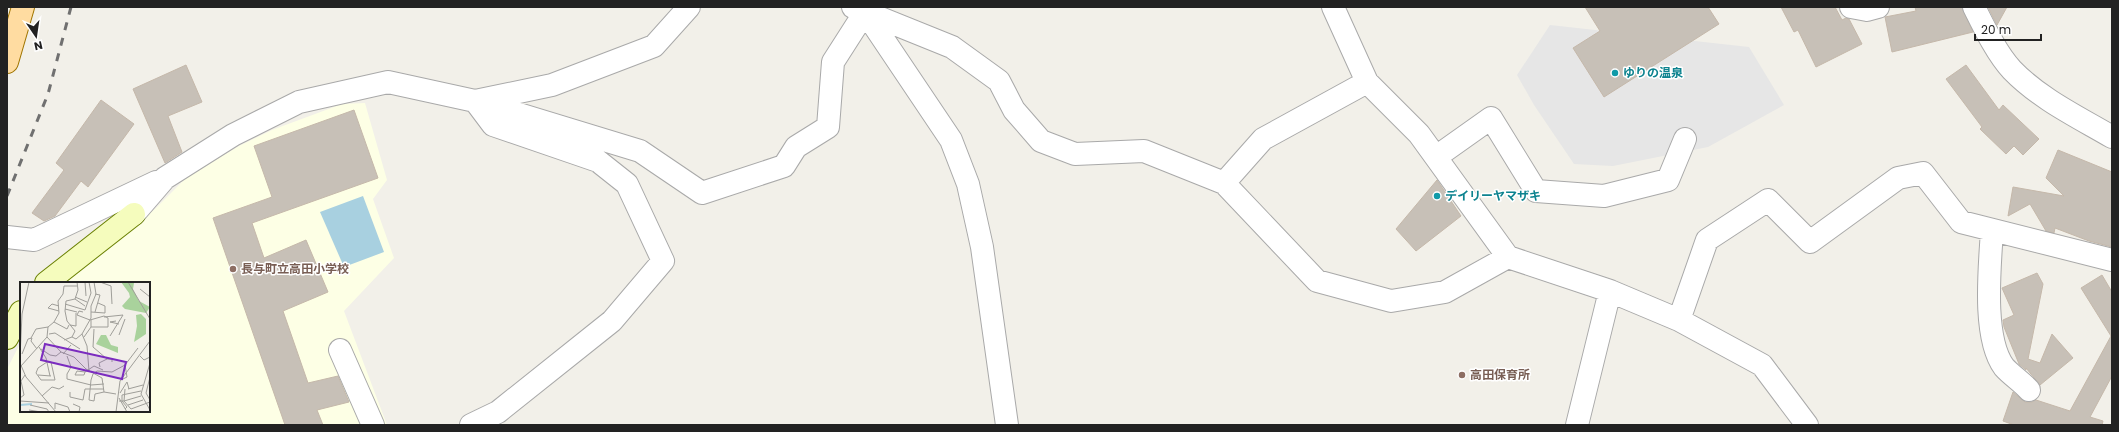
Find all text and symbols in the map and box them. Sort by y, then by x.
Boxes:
north arrow [16,16,56,56]
scale bar [1975,16,2041,42]
text: 20 m [1981,21,2011,38]
text: N [32,37,44,54]
place label: ゆりの温泉 [1623,64,1683,81]
marker: ゆりの温泉 [1610,68,1620,78]
place label: デイリーヤマザキ [1445,187,1541,204]
marker: デイリーヤマザキ [1432,191,1442,201]
place label: 長与町立高田小学校 [241,260,349,277]
marker: 長与町立高田小学校 [228,264,238,274]
inset map [20,282,150,412]
place label: 高田保育所 [1470,366,1530,383]
marker: 高田保育所 [1457,370,1467,380]

